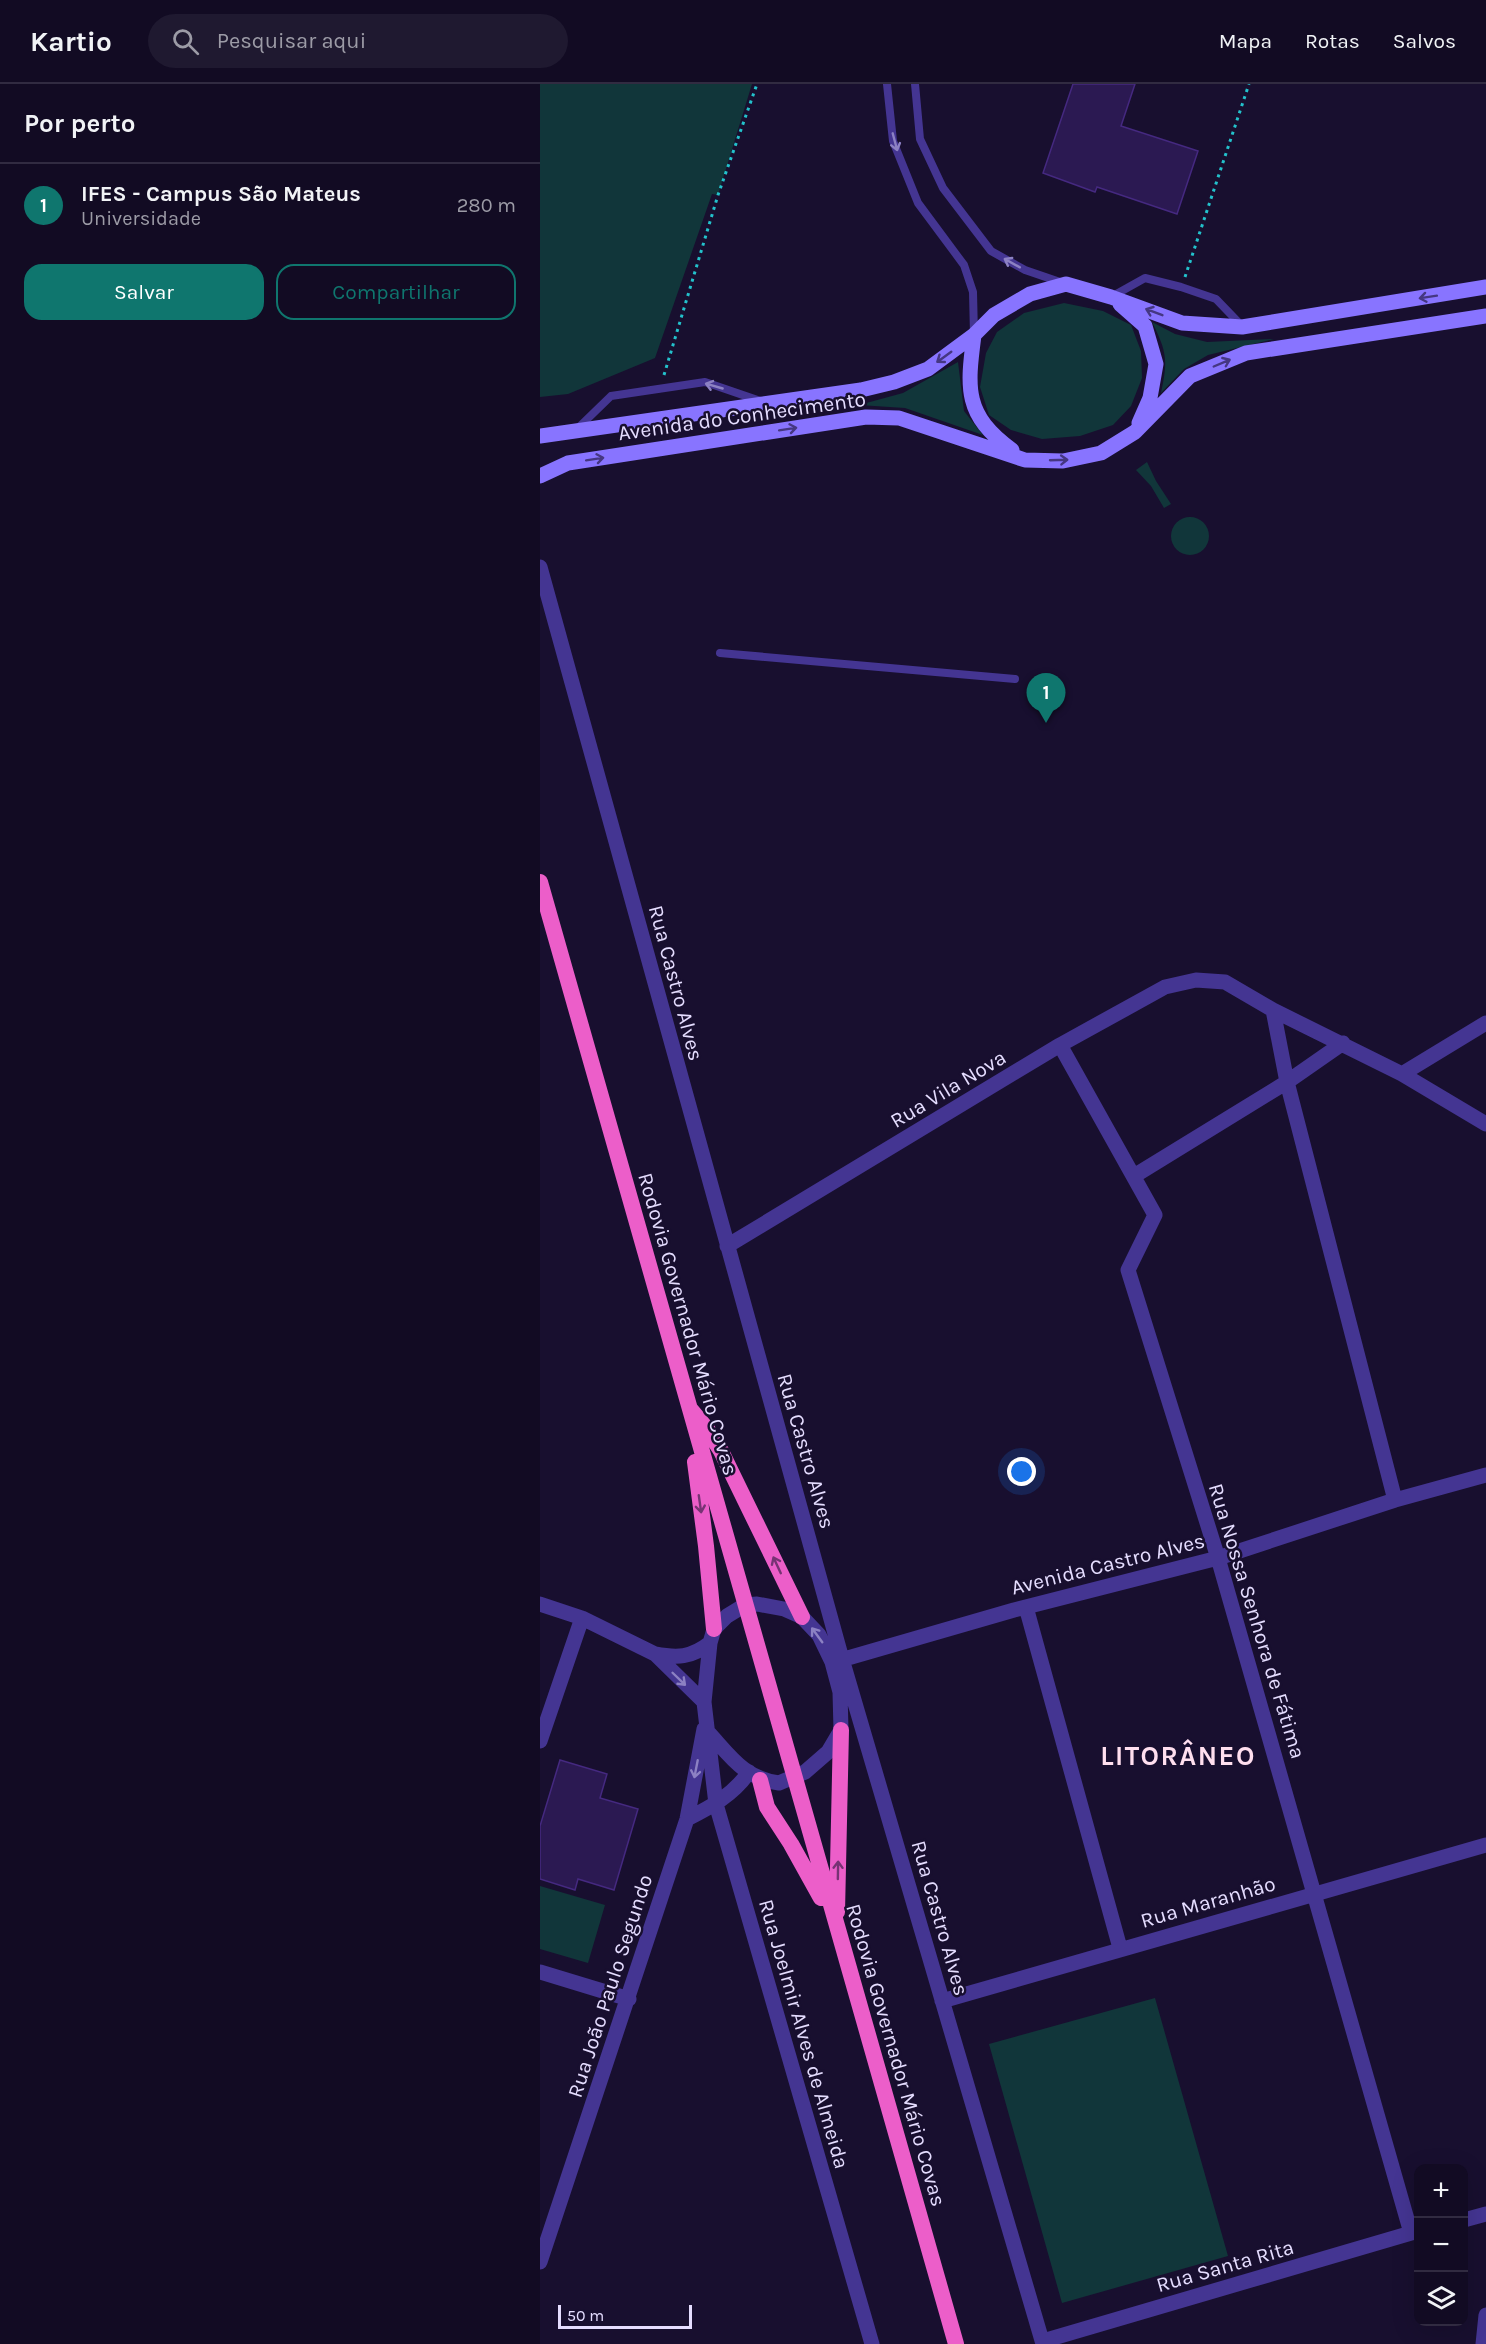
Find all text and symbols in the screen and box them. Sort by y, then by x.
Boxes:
search box [148,14,568,68]
text: Kartio [30,25,112,58]
icon: search [169,25,202,58]
text: Pesquisar aqui [217,28,366,54]
text: Mapa [1219,29,1272,53]
text: Rotas [1305,29,1360,53]
text: Salvos [1393,29,1456,53]
text: Por perto [24,108,135,139]
one-way arrow [889,132,901,151]
text: IFES - Campus São Mateus [81,181,361,207]
text: 1 [40,194,47,217]
text: 280 m [457,194,516,217]
text: Universidade [81,207,201,230]
one-way arrow [1004,257,1021,269]
button: Salvar [24,264,264,320]
button: Compartilhar [276,264,516,320]
one-way arrow [1419,291,1439,302]
one-way arrow [1145,306,1164,317]
one-way arrow [936,351,952,363]
one-way arrow [1212,357,1230,368]
one-way arrow [705,379,724,391]
street label: Avenida do Conhecimento [617,387,867,445]
one-way arrow [777,423,797,434]
one-way arrow [585,453,605,464]
one-way arrow [1049,454,1068,466]
pin: 1 [1026,674,1066,723]
street label: Rua Castro Alves [644,903,708,1063]
street label: Rua Vila Nova [886,1045,1010,1133]
street label: Rodovia Governador Mário Covas [633,1170,743,1478]
street label: Rua Castro Alves [772,1371,840,1531]
your location [1007,1457,1036,1486]
street label: Rua Nossa Senhora de Fátima [1204,1480,1310,1762]
one-way arrow [695,1494,706,1513]
street label: Avenida Castro Alves [1009,1528,1207,1600]
one-way arrow [771,1556,783,1574]
one-way arrow [811,1627,824,1643]
one-way arrow [672,1671,687,1686]
district label: LITORÂNEO [1100,1738,1256,1772]
one-way arrow [690,1759,701,1778]
street label: Rua Castro Alves [906,1838,974,1998]
one-way arrow [832,1860,844,1880]
street label: Rua Maranhão [1138,1871,1278,1933]
street label: Rua João Paulo Segundo [563,1872,657,2100]
street label: Rua Joelmir Alves de Almeida [754,1896,854,2172]
street label: Rodovia Governador Mário Covas [841,1901,951,2209]
map controls [1414,2164,1468,2326]
button: + [1414,2164,1468,2218]
button: − [1414,2218,1468,2272]
street label: Rua Santa Rita [1153,2235,1297,2297]
button: layers [1414,2272,1468,2326]
scale bar [558,2302,692,2330]
text: 50 m [567,2306,604,2325]

